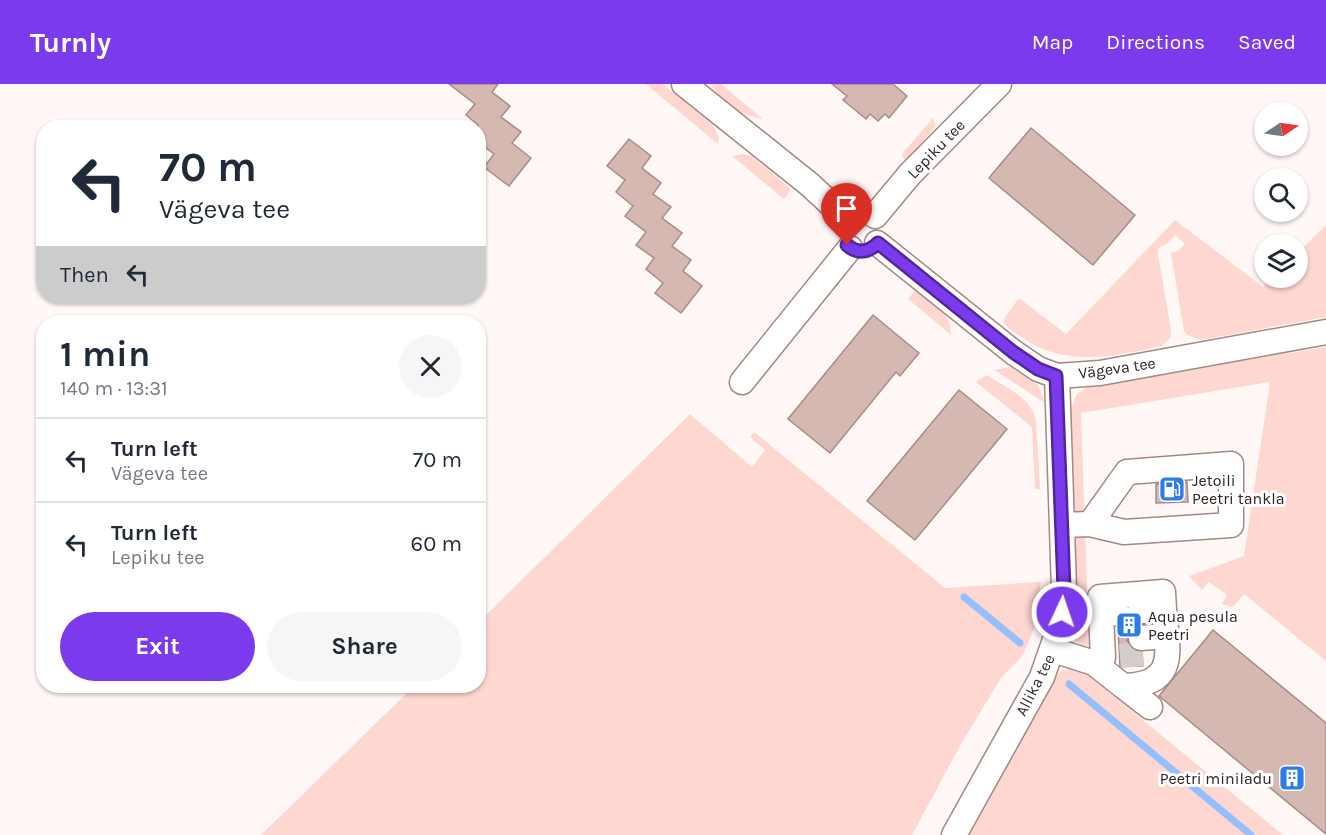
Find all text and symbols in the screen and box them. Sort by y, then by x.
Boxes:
text: Turnly [30,26,111,59]
text: Map [1032,30,1073,54]
text: Directions [1106,30,1205,54]
text: Saved [1238,30,1296,54]
north arrow [1254,102,1308,156]
map controls [1254,102,1308,288]
street label: Lepiku tee [903,116,969,182]
text: 70 m [159,142,257,192]
icon: left [60,144,138,222]
button: search [1254,168,1308,222]
pin [821,183,872,245]
icon: arrive [830,192,863,225]
text: Vägeva tee [159,193,290,225]
button: layers [1254,234,1308,288]
icon: left [121,258,154,291]
text: Then [60,262,109,288]
text: 1 min [60,333,150,375]
button: close [399,335,462,398]
street label: Vägeva tee [1077,353,1157,383]
text: 140 m · 13:31 [60,377,168,400]
text: Turn left [111,436,198,462]
icon: left [60,444,93,477]
text: 70 m [413,447,462,473]
text: Vägeva tee [111,462,208,485]
place label: Jetoili Peetri tankla [1192,471,1284,508]
fuel station icon: Jetoili Peetri tankla [1157,474,1187,504]
text: Turn left [111,520,198,546]
icon: left [60,528,93,561]
text: 60 m [411,531,462,557]
text: Lepiku tee [111,546,204,569]
position arrow [1030,580,1094,644]
place label: Aqua pesula Peetri [1148,607,1238,644]
building icon: Aqua pesula Peetri [1114,610,1144,640]
button: Exit [60,612,255,681]
button: Share [267,612,462,681]
street label: Allika tee [1011,651,1059,719]
building icon: Peetri miniladu [1277,763,1307,793]
place label: Peetri miniladu [1160,769,1272,788]

